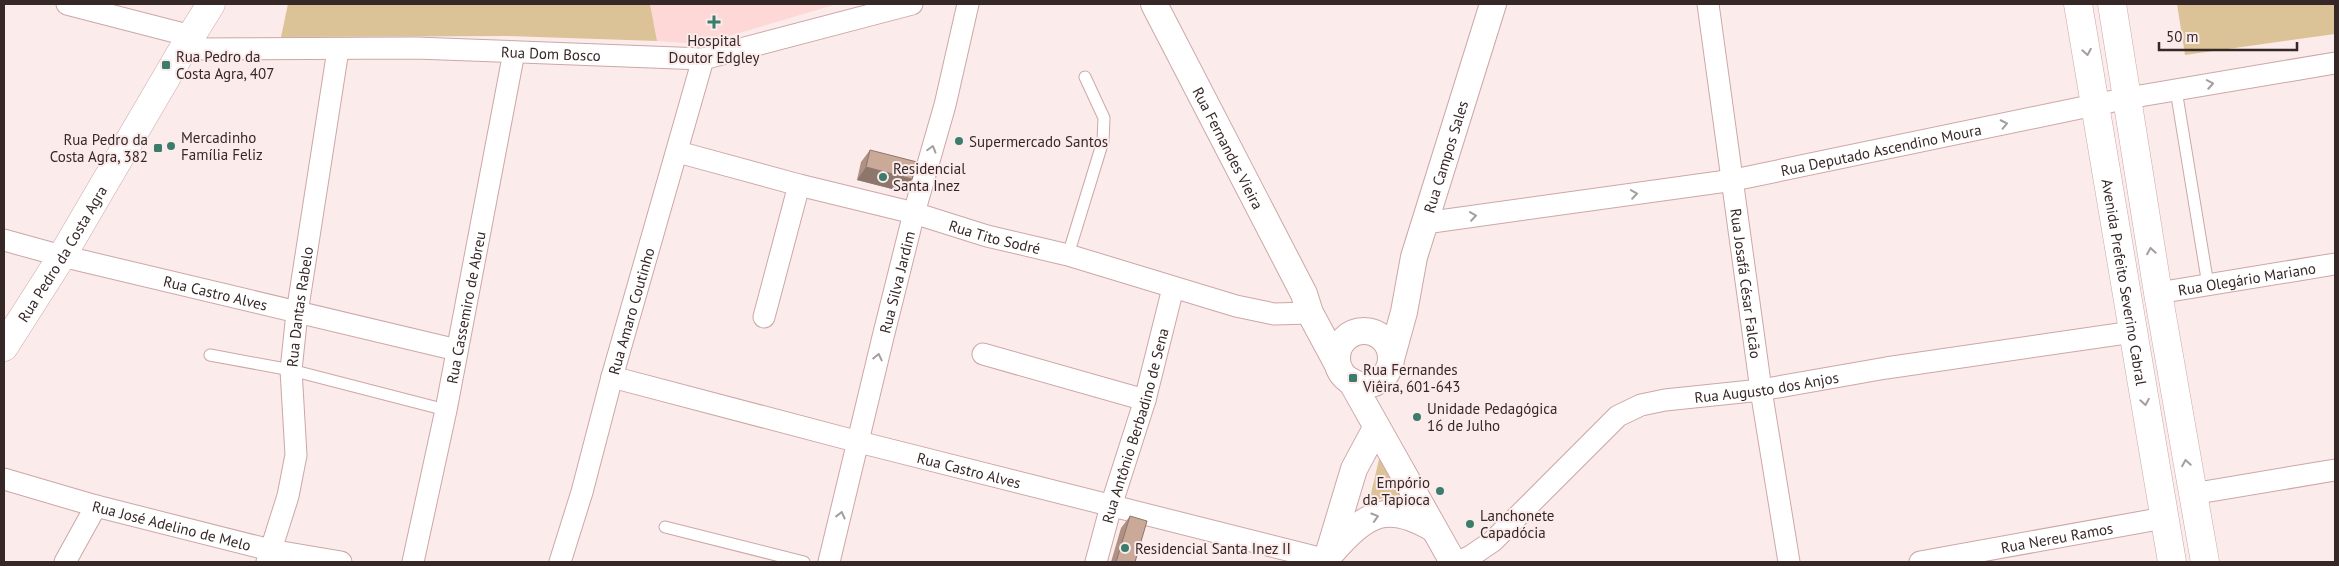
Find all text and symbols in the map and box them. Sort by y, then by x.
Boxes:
marker: Hospital Doutor Edgley [707,15,721,29]
scale bar [2159,20,2296,52]
text: 50 m [2166,27,2199,46]
place label: Hospital Doutor Edgley [669,31,759,67]
street label: Rua Dom Bosco [501,42,601,65]
place label: Rua Pedro da Costa Agra, 407 [176,47,274,83]
one-way arrow [2081,47,2091,56]
marker: Rua Pedro da Costa Agra, 407 [160,59,172,71]
one-way arrow [2206,80,2215,90]
street label: Rua Fernandes Vieira [1189,84,1268,212]
street label: Rua Campos Sales [1419,98,1472,215]
street label: Rua Deputado Ascendino Moura [1779,119,1983,180]
one-way arrow [2000,119,2009,129]
place label: Mercadinho Família Feliz [181,128,263,164]
place label: Rua Pedro da Costa Agra, 382 [50,130,148,166]
place label: Supermercado Santos [969,132,1108,151]
marker: Supermercado Santos [953,135,965,147]
marker: Mercadinho Família Feliz [165,140,177,152]
marker: Rua Pedro da Costa Agra, 382 [152,142,164,154]
one-way arrow [927,145,937,153]
place label: Residencial Santa Inez [893,159,966,195]
marker: Residencial Santa Inez [877,171,889,183]
street label: Avenida Prefeito Severino Cabral [2098,178,2152,387]
street label: Rua Pedro da Costa Agra [13,182,111,325]
one-way arrow [1630,189,1638,200]
street label: Rua Josafá César Falcão [1727,207,1766,360]
one-way arrow [1469,211,1477,222]
street label: Rua Tito Sodré [947,215,1042,258]
street label: Rua Silva Jardim [875,229,919,335]
street label: Rua Cassemiro de Abreu [442,230,489,385]
street label: Rua Dantas Rabelo [282,245,317,368]
street label: Rua Amaro Coutinho [604,245,658,377]
one-way arrow [2147,246,2157,255]
street label: Rua Olegário Mariano [2177,258,2317,299]
street label: Rua Castro Alves [162,271,270,314]
street label: Rua Antônio Berbadino de Sena [1097,326,1172,525]
one-way arrow [872,352,883,361]
place label: Rua Fernandes Viêira, 601-643 [1362,360,1460,396]
street label: Rua Augusto dos Anjos [1693,367,1840,406]
marker: Rua Fernandes Viêira, 601-643 [1347,372,1359,384]
one-way arrow [2139,398,2149,406]
place label: Unidade Pedagógica 16 de Julho [1427,399,1558,435]
marker: Unidade Pedagógica 16 de Julho [1411,411,1423,423]
street label: Rua Castro Alves [915,448,1023,492]
one-way arrow [2182,458,2192,467]
place label: Empório da Tapioca [1362,473,1430,509]
marker: Empório da Tapioca [1434,485,1446,497]
street label: Rua José Adelino de Melo [90,496,253,554]
place label: Lanchonete Capadócia [1480,506,1554,542]
one-way arrow [835,510,846,519]
one-way arrow [1371,512,1379,522]
marker: Lanchonete Capadócia [1464,518,1476,530]
street label: Rua Nereu Ramos [1999,518,2114,557]
place label: Residencial Santa Inez II [1135,539,1291,558]
marker: Residencial Santa Inez II [1119,542,1131,554]

